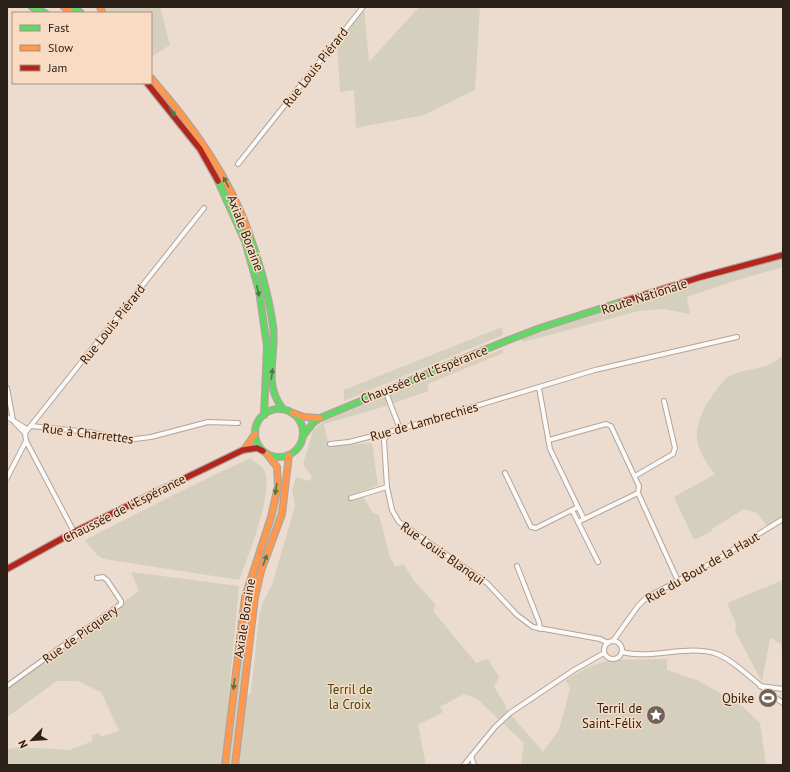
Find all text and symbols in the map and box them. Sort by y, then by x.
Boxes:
legend [12,12,152,84]
text: Fast [48,20,69,35]
street label: Rue Louis Piérard [279,24,352,111]
text: Slow [48,40,73,55]
text: Jam [47,60,67,75]
one-way arrow [168,107,176,118]
one-way arrow [223,176,229,188]
street label: Axiale Boraine [223,193,268,274]
street label: Route Nationale [599,275,689,318]
street label: Rue Louis Piérard [76,281,149,368]
one-way arrow [256,284,262,297]
street label: Chaussée de l'Espérance [358,341,490,408]
one-way arrow [269,368,275,380]
street label: Rue de Lambrechies [368,398,480,445]
street label: Rue à Charrettes [41,419,135,448]
street label: Chaussée de l'Espérance [60,470,188,547]
one-way arrow [273,483,279,495]
street label: Rue Louis Blanqui [397,518,488,589]
street label: Rue du Bout de la Haut [642,528,763,607]
one-way arrow [263,553,269,565]
street label: Axiale Boraine [230,577,259,659]
street label: Rue de Picquery [39,601,121,667]
one-way arrow [231,678,238,690]
park label: Terril de la Croix [327,681,373,713]
sports icon: Qbike [757,687,779,709]
place label: Qbike [722,690,754,707]
place label: Terril de Saint-Félix [582,700,642,732]
place icon: Terril de Saint-Félix [645,704,667,726]
north arrow [12,720,52,760]
text: N [15,738,31,750]

